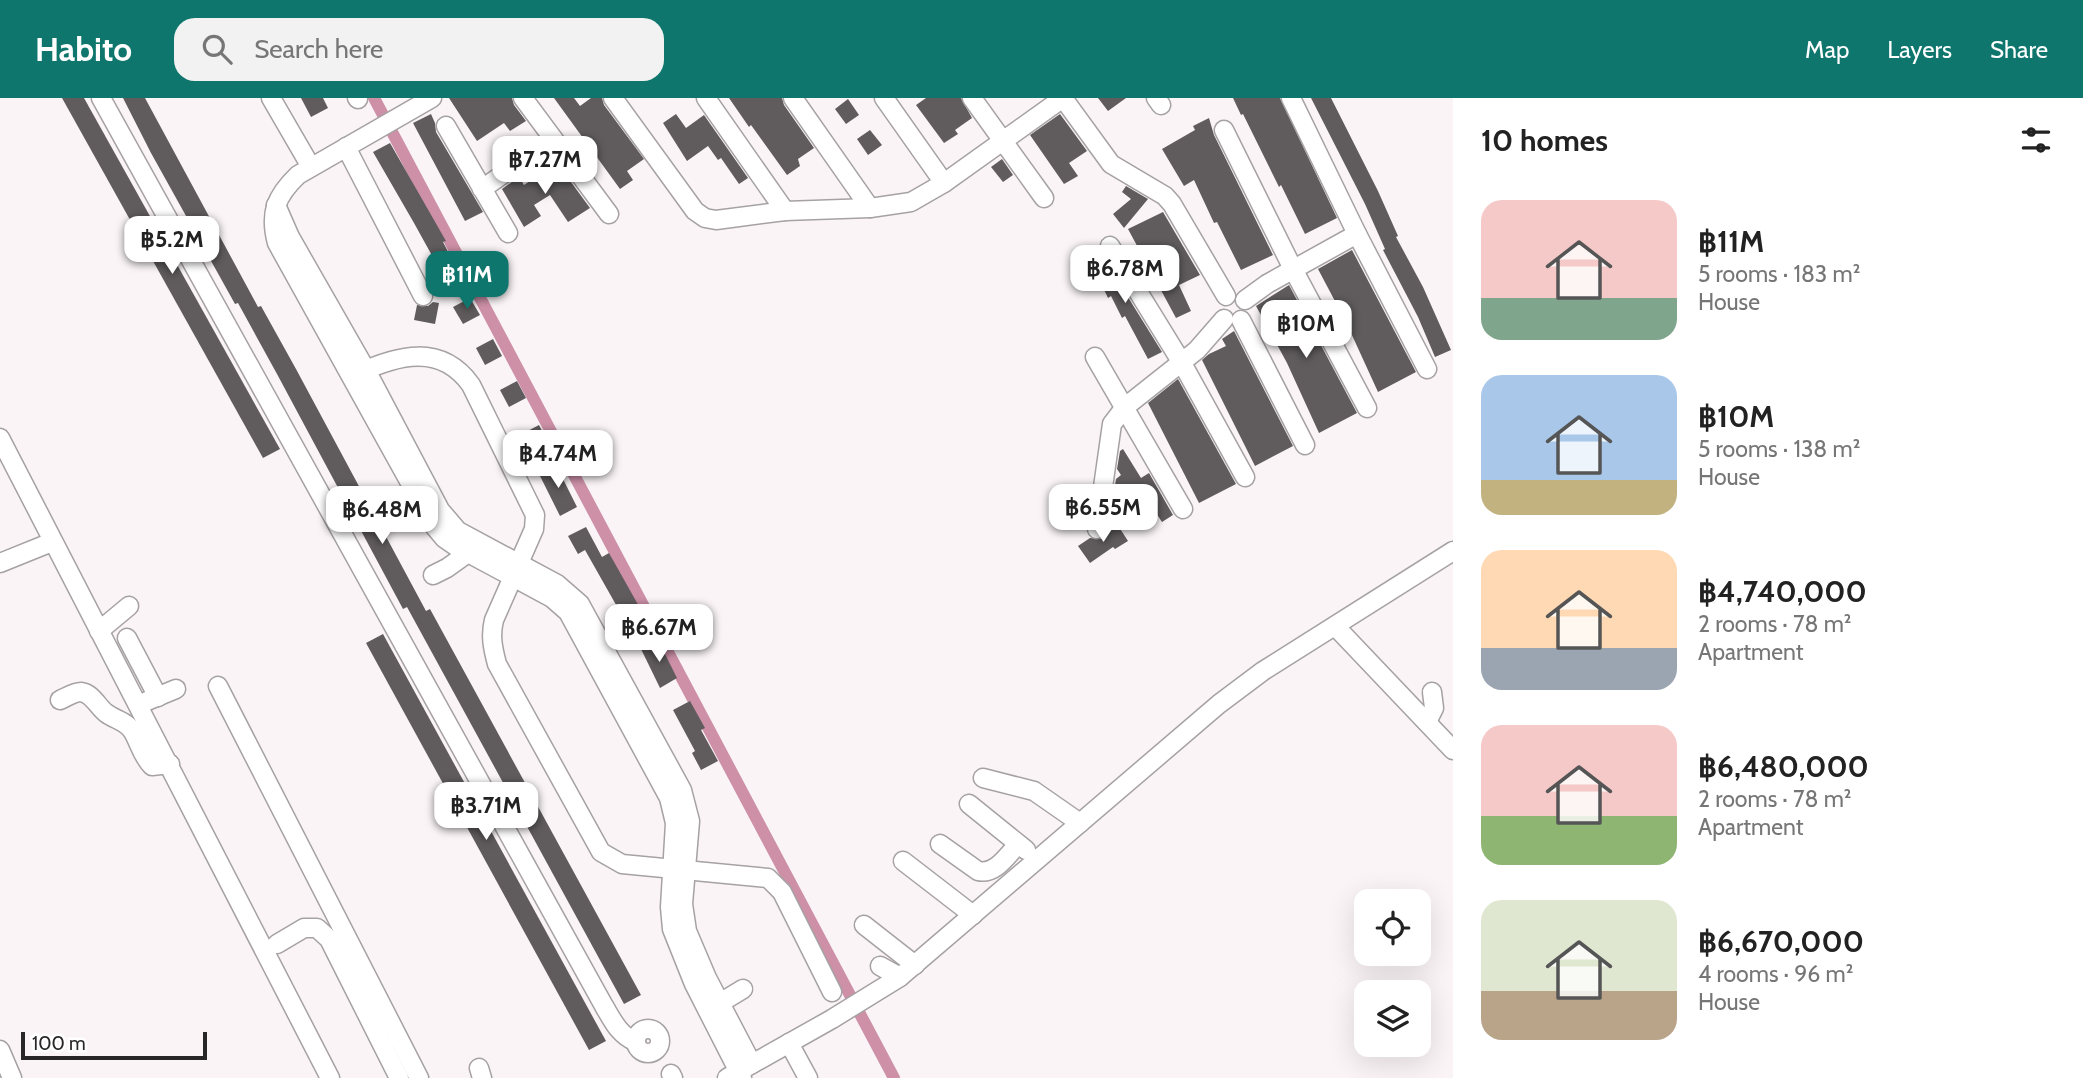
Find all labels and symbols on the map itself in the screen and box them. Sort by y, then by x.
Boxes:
pin: ฿7.27M [488,136,602,196]
pin: ฿5.2M [123,216,221,276]
pin: ฿6.78M [1068,246,1182,305]
pin: ฿11M [426,252,508,311]
pin: ฿10M [1265,300,1347,360]
pin: ฿4.74M [501,430,615,490]
pin: ฿6.55M [1046,484,1160,544]
pin: ฿6.48M [325,486,439,546]
pin: ฿6.67M [602,604,716,664]
pin: ฿3.71M [429,782,543,842]
scale bar [21,1029,206,1061]

